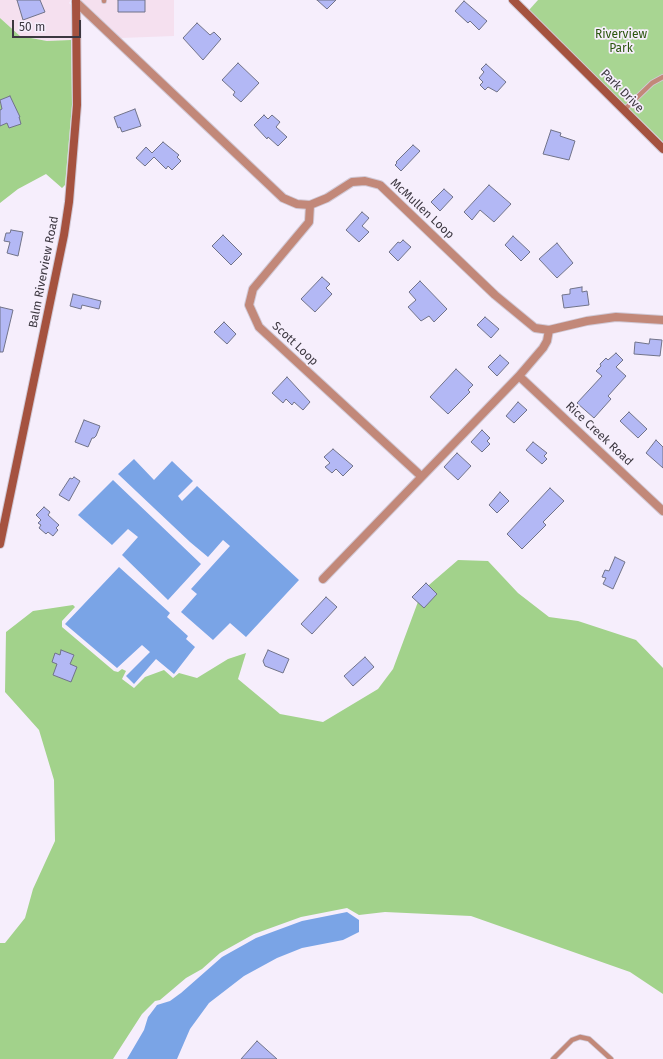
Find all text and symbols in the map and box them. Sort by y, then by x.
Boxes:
scale bar [14,12,83,38]
text: 50 m [19,20,45,34]
park label: Riverview Park [595,28,647,56]
street label: Park Drive [597,66,647,116]
street label: McMullen Loop [387,176,457,242]
street label: Balm Riverview Road [26,215,62,329]
street label: Scott Loop [269,319,321,369]
street label: Rice Creek Road [562,399,636,469]

